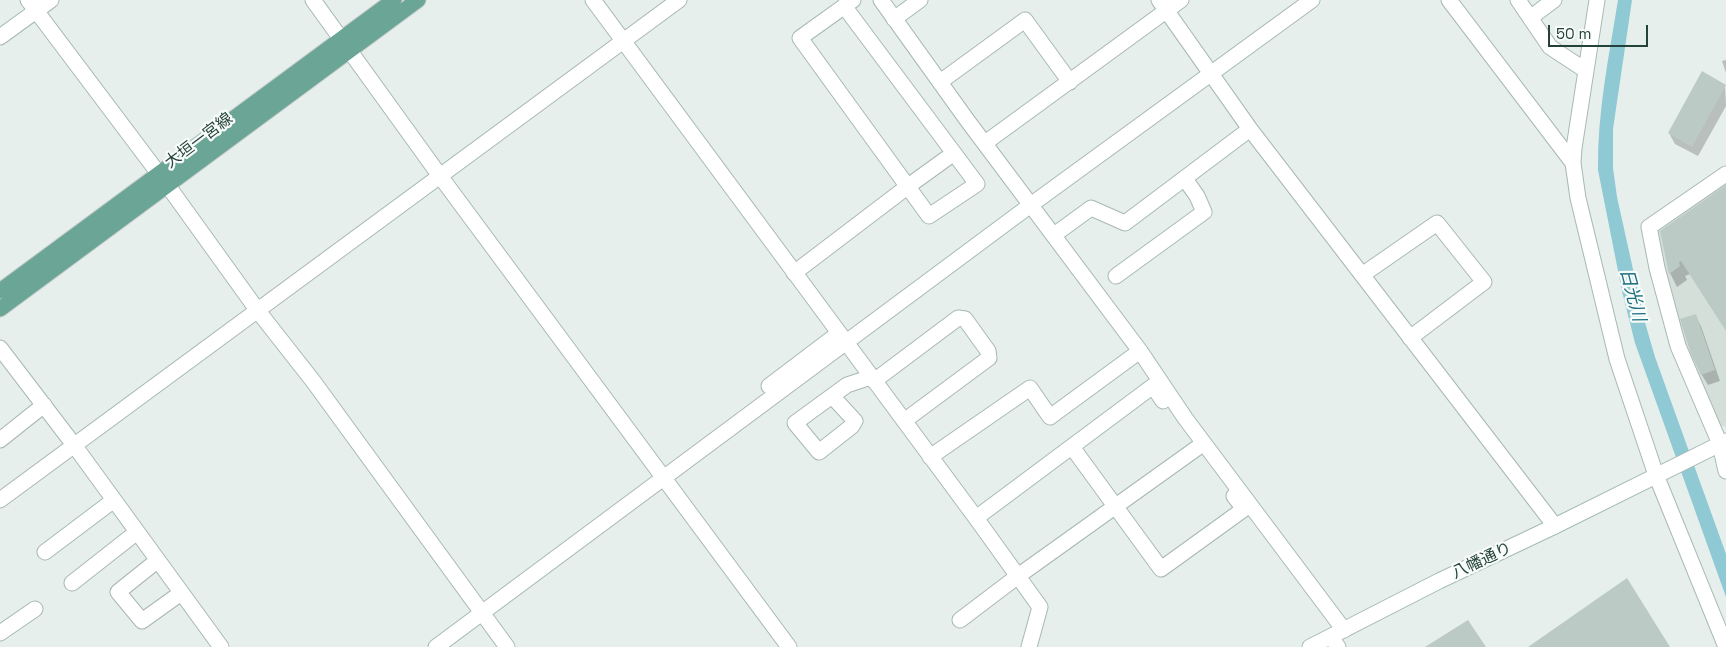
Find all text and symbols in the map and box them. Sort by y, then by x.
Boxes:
scale bar [1551,15,1651,47]
text: 50 m [1556,24,1591,43]
street label: 大垣一宮線 [161,109,237,173]
water label: 日光川 [1615,266,1649,324]
street label: 八幡通り [1449,539,1515,583]

